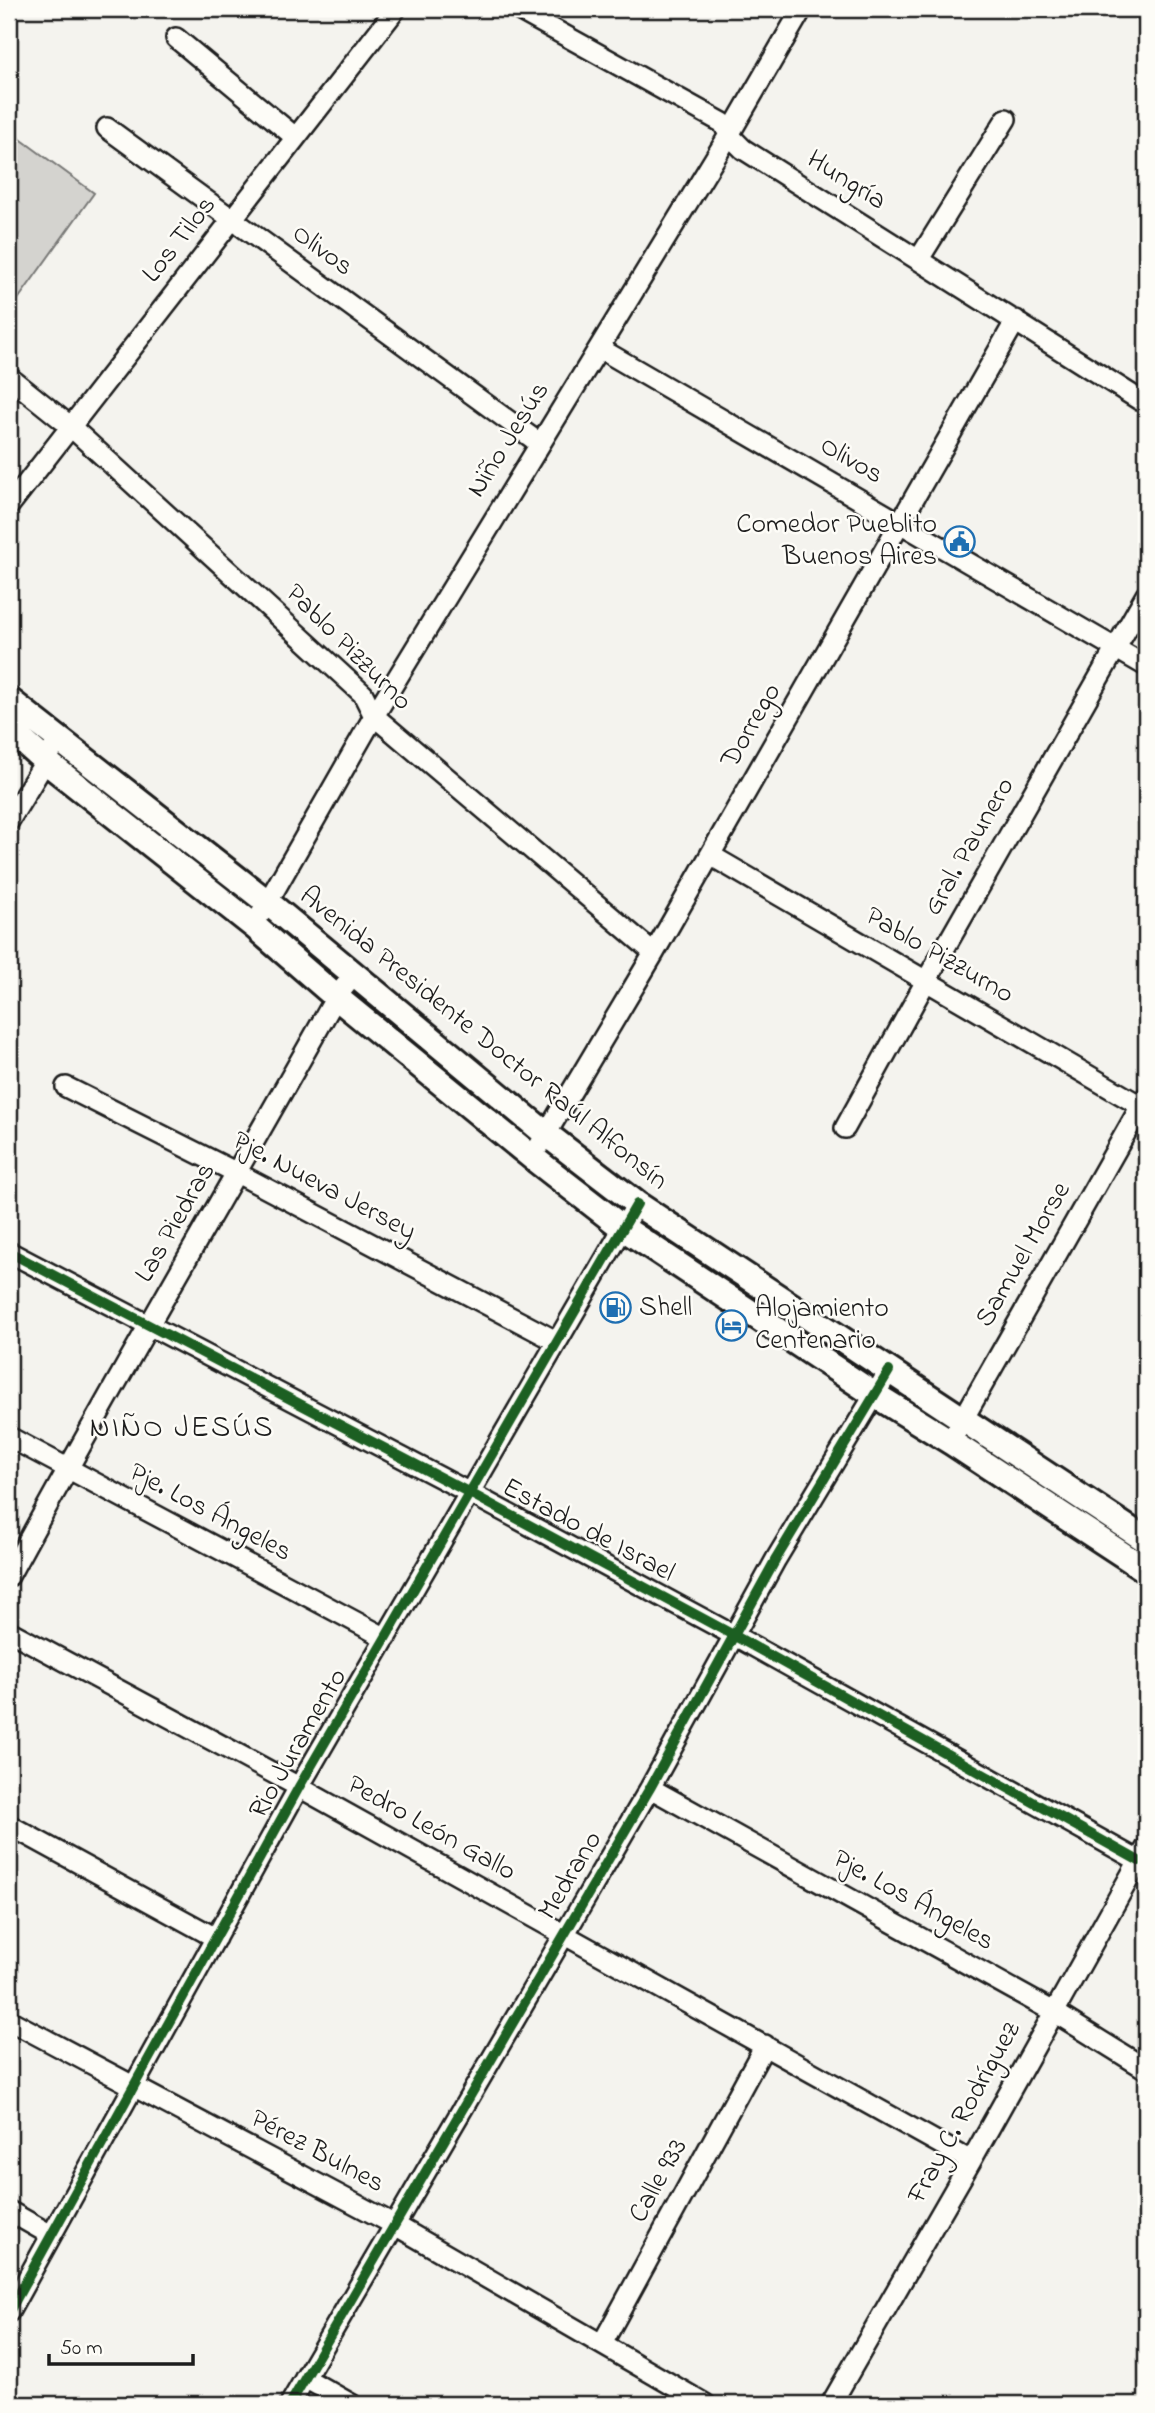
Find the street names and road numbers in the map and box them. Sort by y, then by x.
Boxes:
street label: Hungría [798,140,894,222]
street label: Los Tilos [133,188,227,292]
street label: Olivos [283,214,361,288]
street label: Niño Jesús [457,374,561,506]
street label: Olivos [811,426,891,496]
street label: Pablo Pizzurno [275,575,421,721]
street label: Dorrego [711,676,793,777]
street label: Gral. Paunero [914,770,1026,924]
street label: Avenida Presidente Doctor Raúl Alfonsín [290,877,676,1201]
street label: Pablo Pizzurno [857,897,1021,1015]
street label: Pje. Nueva Jersey [225,1121,423,1253]
street label: Las Piedras [125,1155,227,1291]
street label: Samuel Morse [966,1174,1082,1335]
street label: Pje. Los Ángeles [121,1453,299,1573]
street label: Estado de Israel [494,1468,682,1594]
street label: Rio Juramento [239,1661,359,1827]
street label: Pedro León Gallo [339,1766,523,1892]
street label: Medrano [528,1824,614,1928]
street label: Pje. Los Ángeles [825,1840,1001,1962]
street label: Fray C. Rodríguez [897,2014,1032,2212]
street label: Pérez Bulnes [242,2099,392,2205]
street label: Calle 933 [619,2131,699,2231]

